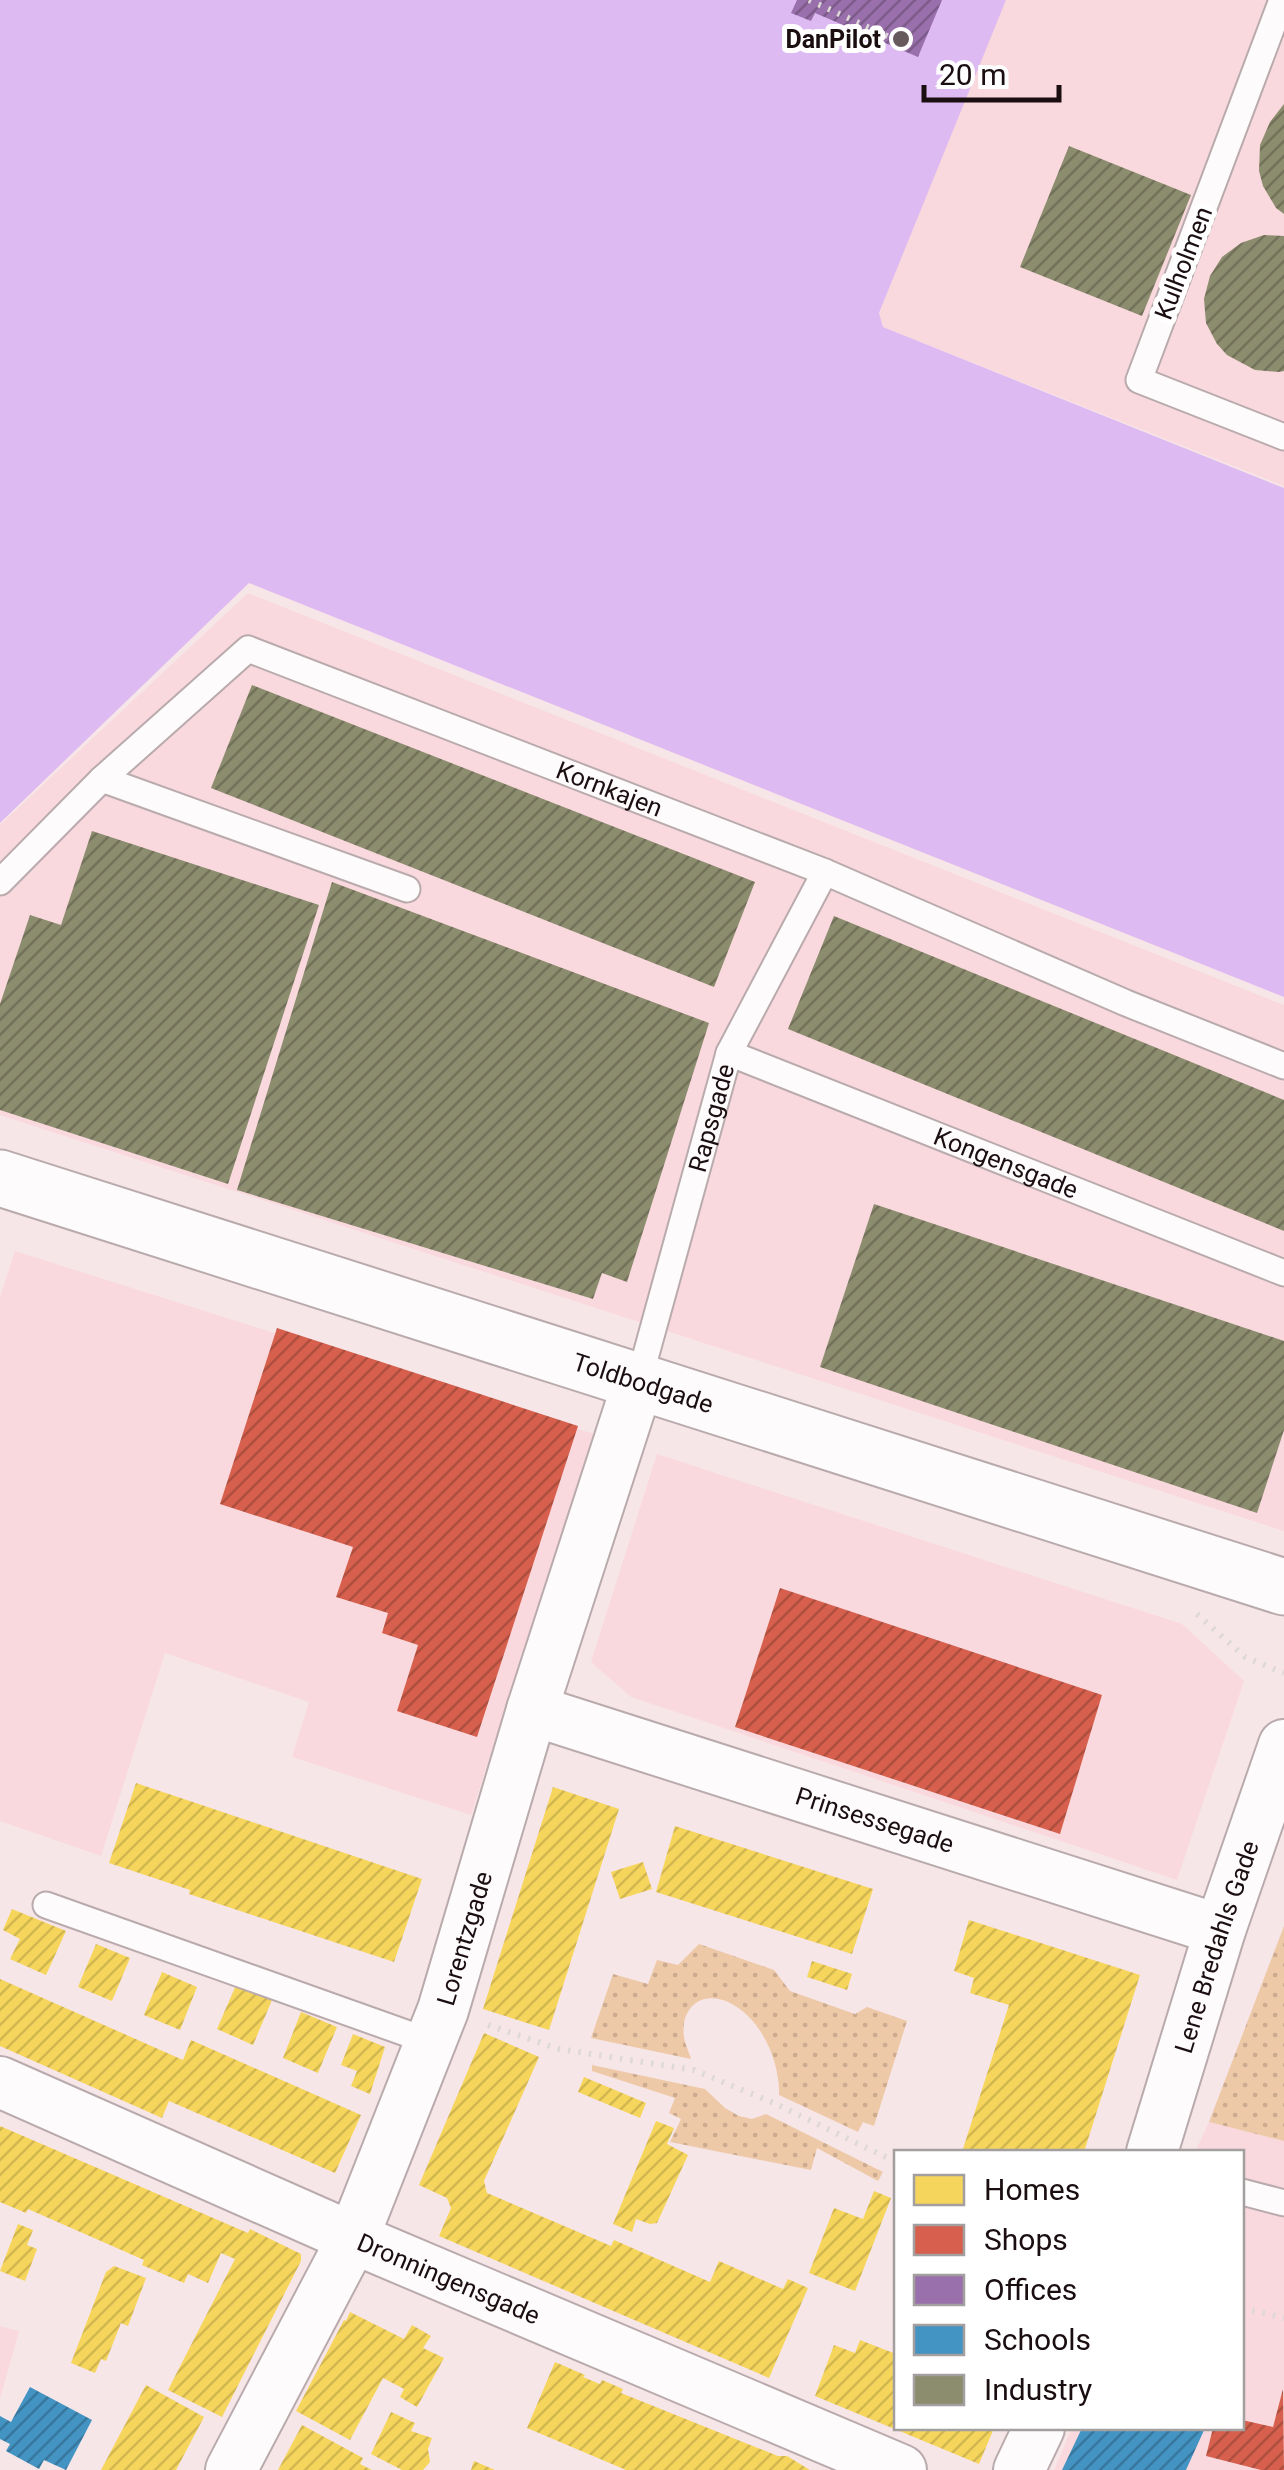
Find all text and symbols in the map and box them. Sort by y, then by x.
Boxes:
place label: DanPilot [785,25,881,54]
marker: DanPilot [890,28,912,50]
scale bar [924,40,1059,102]
text: 20 m [939,57,1006,92]
street label: Kulholmen [1149,203,1218,324]
street label: Kornkajen [552,756,666,823]
street label: Rapsgade [683,1061,740,1175]
street label: Kongensgade [930,1122,1082,1205]
street label: Toldbodgade [569,1347,717,1419]
street label: Prinsessegade [792,1781,957,1859]
street label: Lene Bredahls Gade [1169,1837,1265,2057]
street label: Lorentzgade [431,1868,498,2009]
legend [894,2150,1244,2430]
text: Homes [984,2172,1080,2207]
text: Shops [984,2222,1068,2257]
street label: Dronningensgade [353,2228,544,2330]
text: Offices [984,2272,1077,2307]
text: Schools [984,2322,1091,2357]
text: Industry [984,2372,1092,2407]

